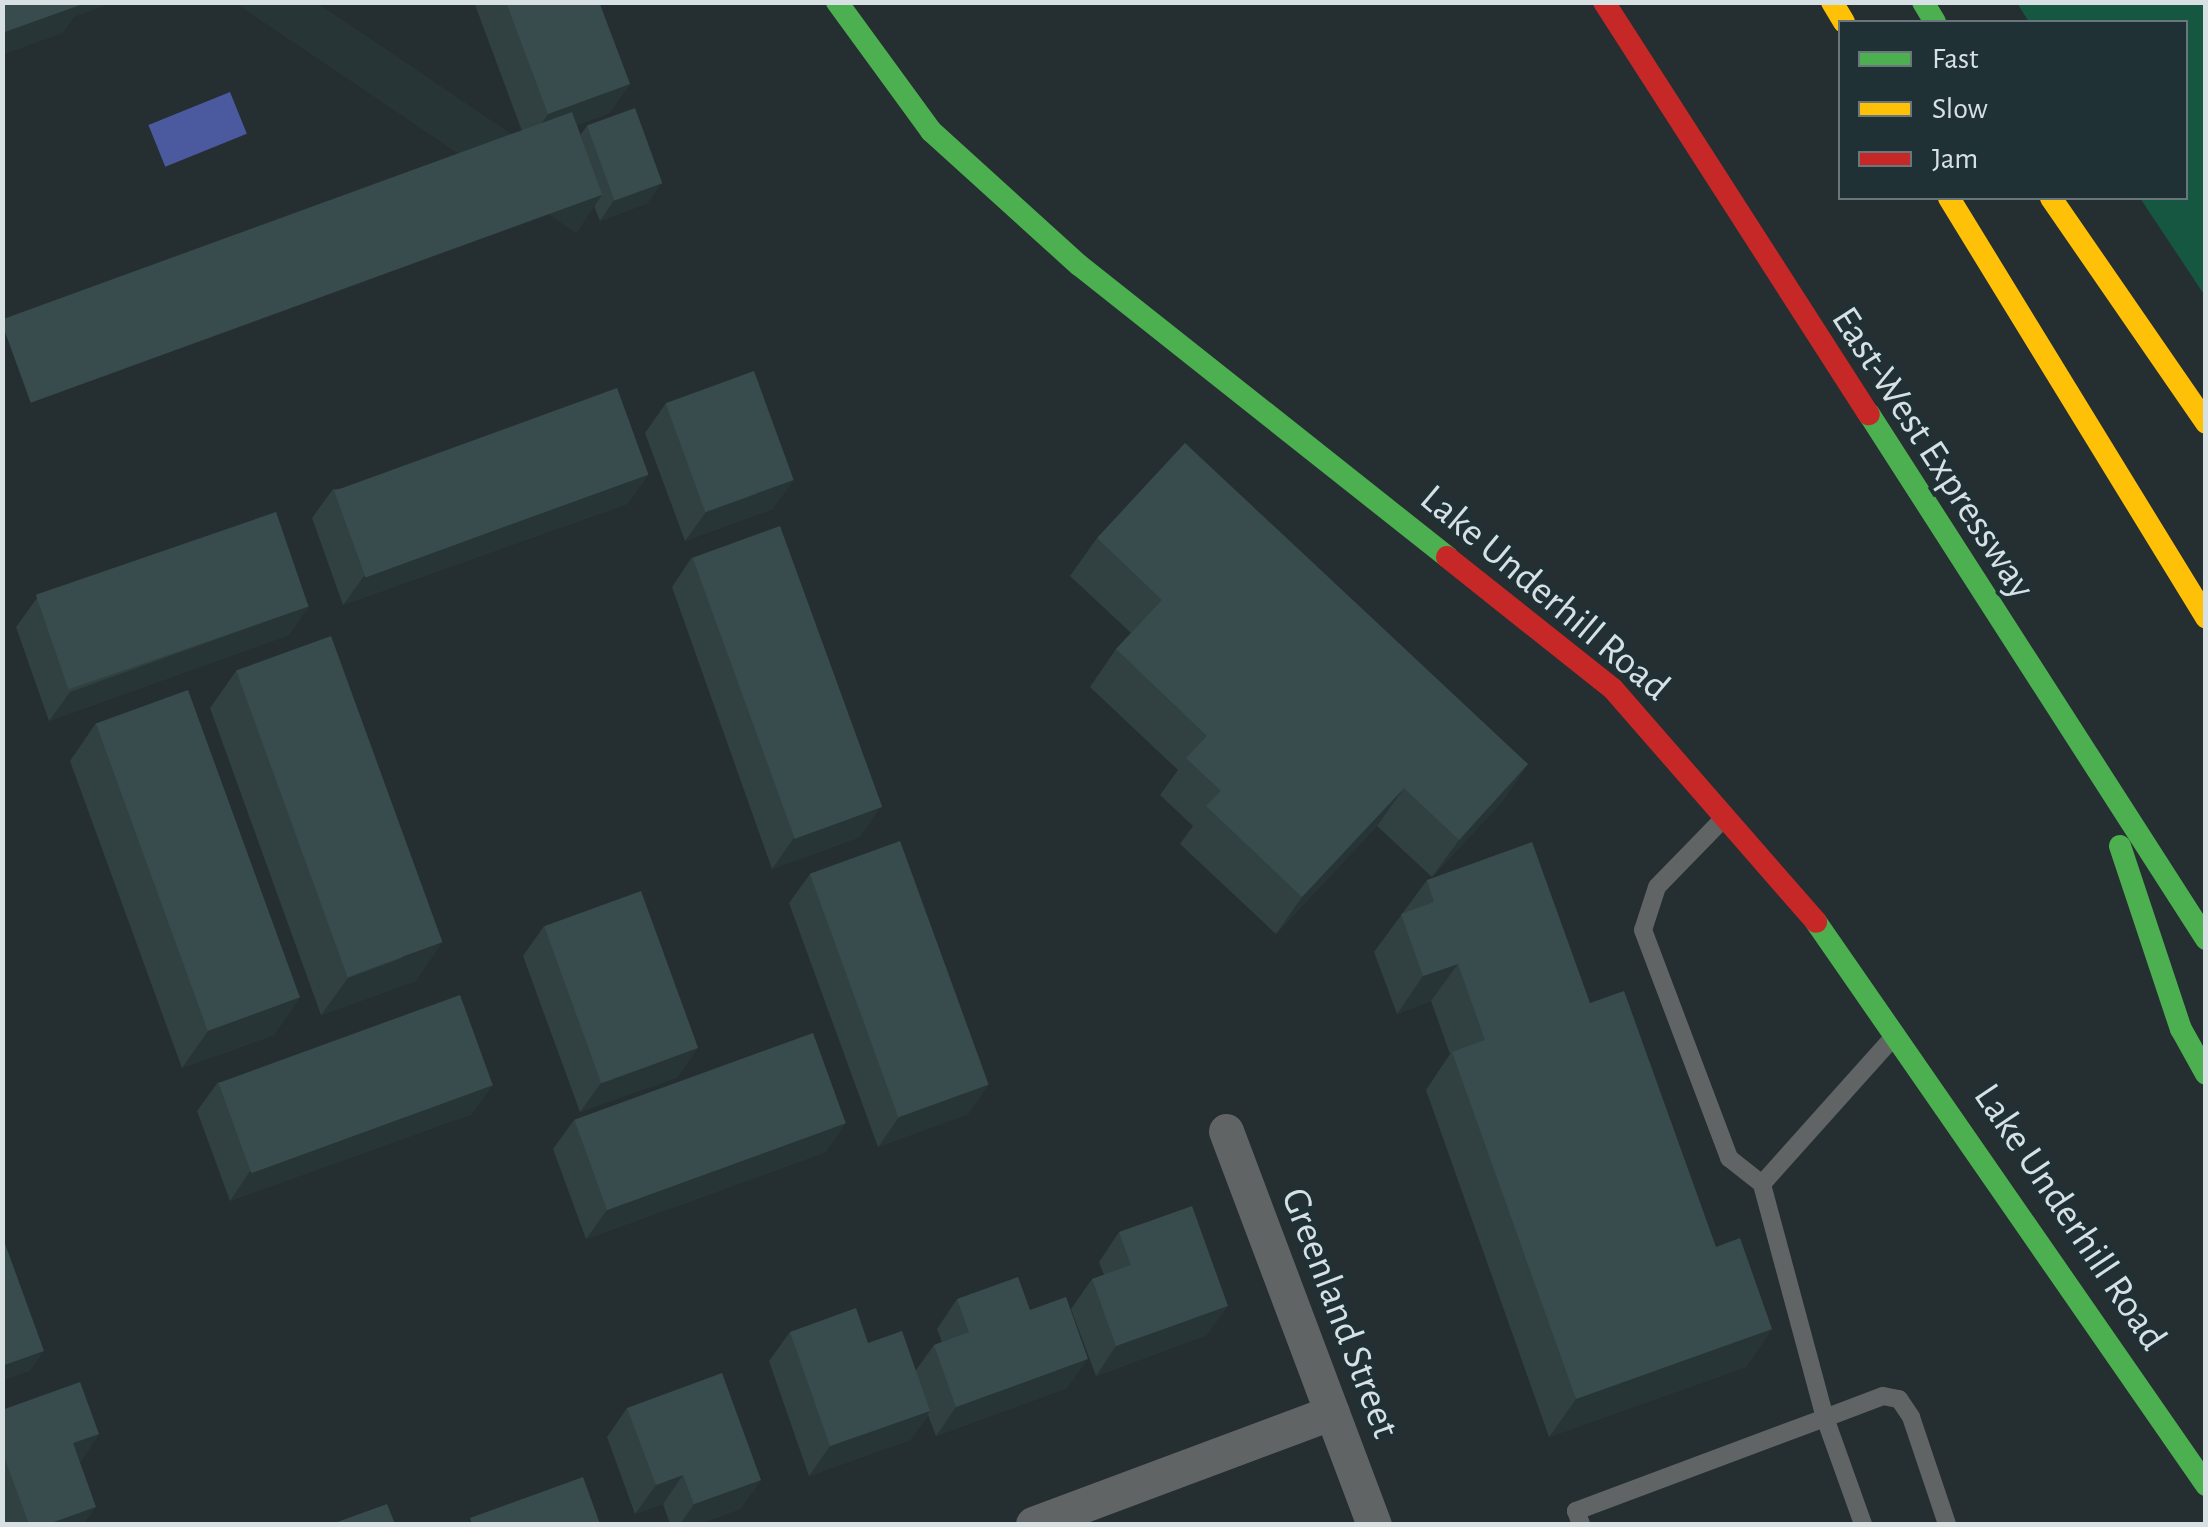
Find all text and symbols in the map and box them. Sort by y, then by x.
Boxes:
legend [1838,20,2188,200]
text: Fast [1932,44,1979,74]
text: Slow [1932,94,1988,124]
text: Jam [1932,144,1978,174]
street label: East-West Expressway [1821,298,2045,608]
street label: Lake Underhill Road [1410,475,1680,711]
street label: Lake Underhill Road [1963,1075,2177,1359]
street label: Greenland Street [1270,1181,1410,1445]

